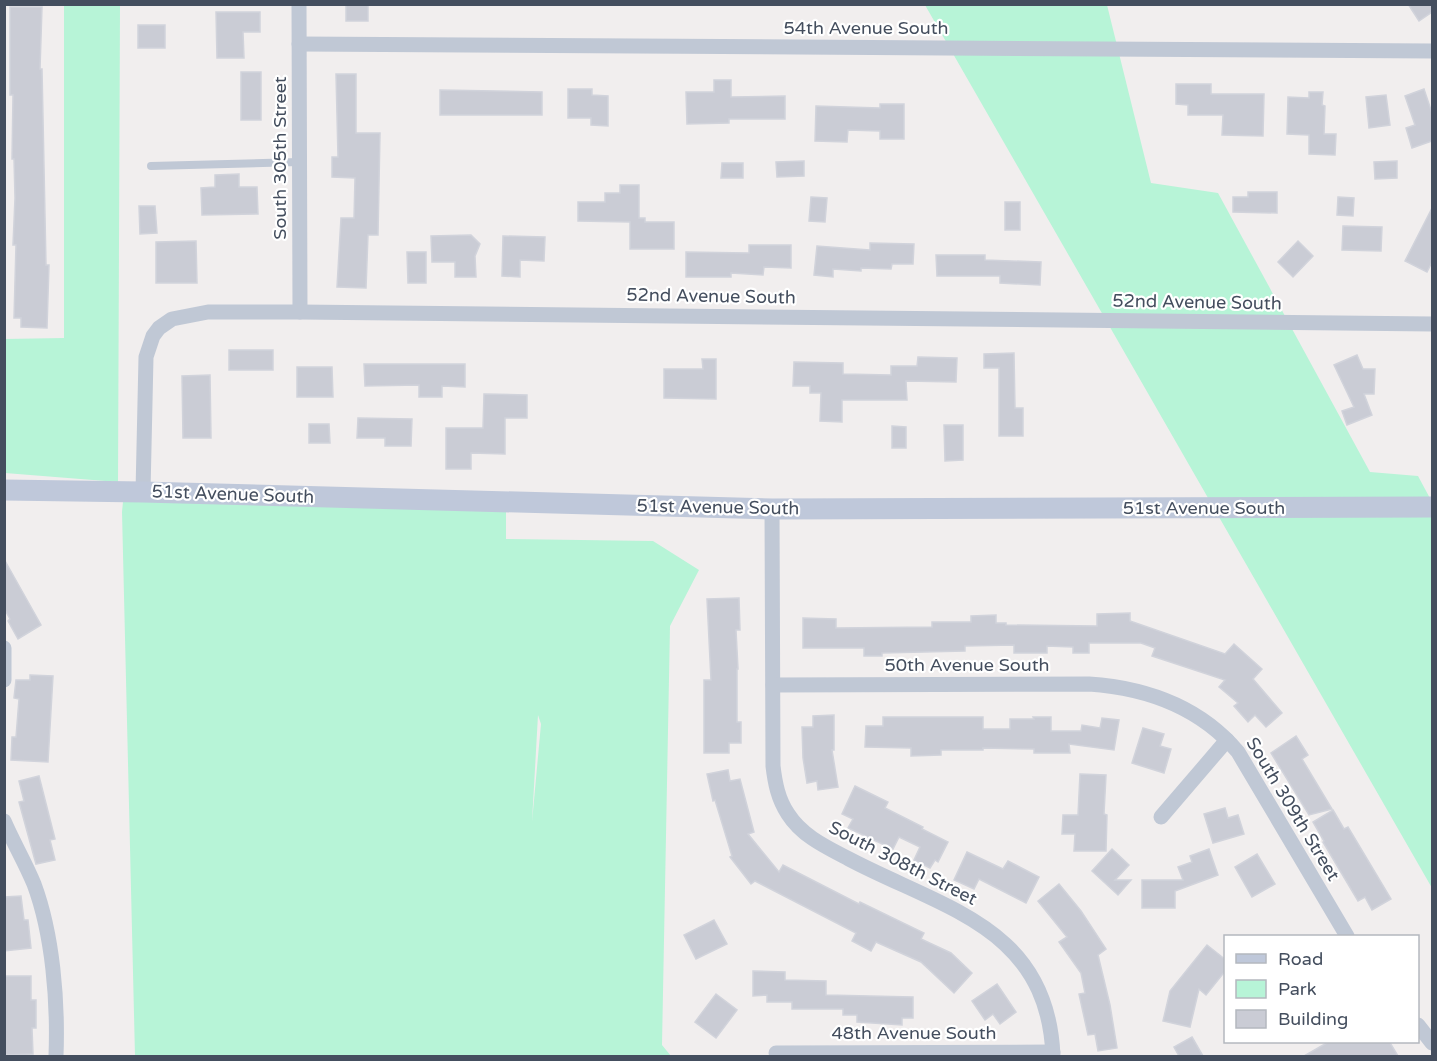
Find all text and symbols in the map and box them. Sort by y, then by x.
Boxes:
street label: 54th Avenue South [783,17,949,39]
street label: South 305th Street [269,76,291,240]
street label: 52nd Avenue South [626,284,796,308]
street label: 52nd Avenue South [1112,290,1282,314]
street label: 51st Avenue South [151,480,315,508]
street label: 51st Avenue South [636,495,800,519]
street label: 51st Avenue South [1123,497,1285,519]
street label: 50th Avenue South [884,654,1050,676]
street label: South 309th Street [1241,733,1345,885]
street label: South 308th Street [825,816,981,910]
legend [1224,935,1419,1043]
text: Road [1278,948,1323,970]
text: Park [1278,978,1317,1000]
text: Building [1278,1008,1348,1030]
street label: 48th Avenue South [831,1022,997,1044]

